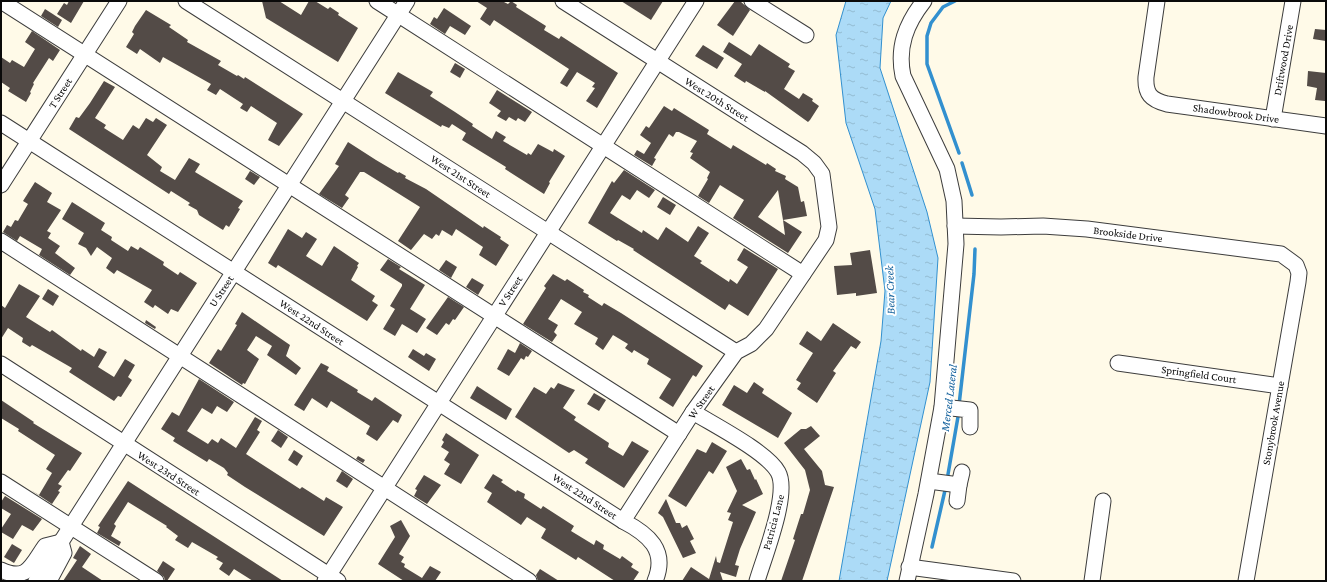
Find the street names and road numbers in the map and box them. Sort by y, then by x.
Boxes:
street label: Driftwood Drive [1271,24,1295,96]
street label: West 20th Street [683,74,752,124]
street label: T Street [46,75,74,110]
street label: Shadowbrook Drive [1192,101,1280,125]
street label: West 21st Street [429,152,494,200]
street label: Brookside Drive [1093,224,1163,244]
street label: U Street [206,273,236,309]
street label: V Street [496,273,525,309]
street label: West 22nd Street [278,297,347,347]
street label: Springfield Court [1161,363,1238,386]
street label: Stonybrook Avenue [1260,380,1287,466]
street label: W Street [685,383,717,421]
street label: West 23rd Street [135,448,203,498]
street label: West 22nd Street [551,471,620,521]
street label: Patricia Lane [760,493,786,551]

